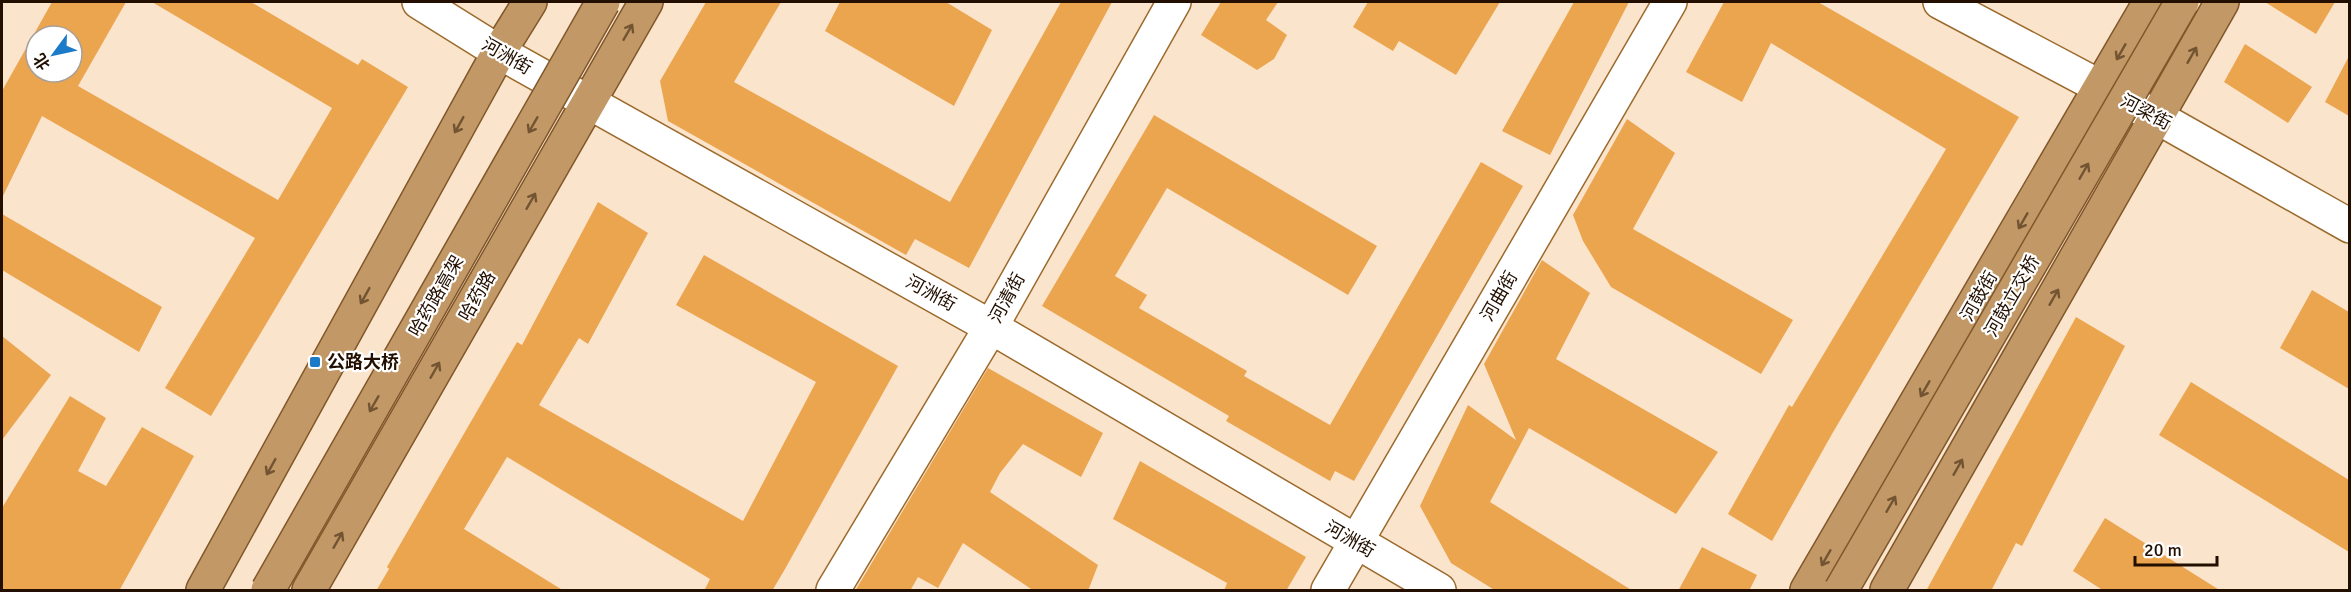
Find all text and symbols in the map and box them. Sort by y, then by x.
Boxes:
north arrow [24,24,84,84]
one-way arrow [623,24,635,41]
street label: 河洲街 [478,33,536,79]
one-way arrow [2114,43,2126,60]
one-way arrow [2186,47,2198,64]
text: 北 [30,49,55,74]
street label: 河梁街 [2117,90,2175,134]
one-way arrow [453,116,465,133]
one-way arrow [527,116,539,133]
one-way arrow [2078,163,2090,180]
one-way arrow [525,193,537,210]
one-way arrow [2016,212,2028,229]
street label: 哈药路高架 [404,252,468,340]
street label: 河鼓立交桥 [1980,252,2044,340]
street label: 哈药路 [454,267,500,325]
street label: 河曲街 [1476,267,1522,325]
street label: 河鼓街 [1956,267,2002,325]
street label: 河清街 [984,269,1030,327]
street label: 河洲街 [902,270,960,316]
one-way arrow [359,287,371,304]
one-way arrow [2048,289,2060,306]
place label: 公路大桥 [327,351,399,373]
marker: 公路大桥 [308,355,322,369]
one-way arrow [429,362,441,379]
one-way arrow [1918,380,1930,397]
one-way arrow [368,395,379,413]
one-way arrow [265,457,276,475]
one-way arrow [1952,459,1964,476]
one-way arrow [1886,495,1898,512]
street label: 河洲街 [1321,516,1379,562]
scale bar [2135,529,2218,567]
one-way arrow [332,532,344,549]
text: 20 m [2144,539,2182,561]
one-way arrow [1820,549,1832,566]

